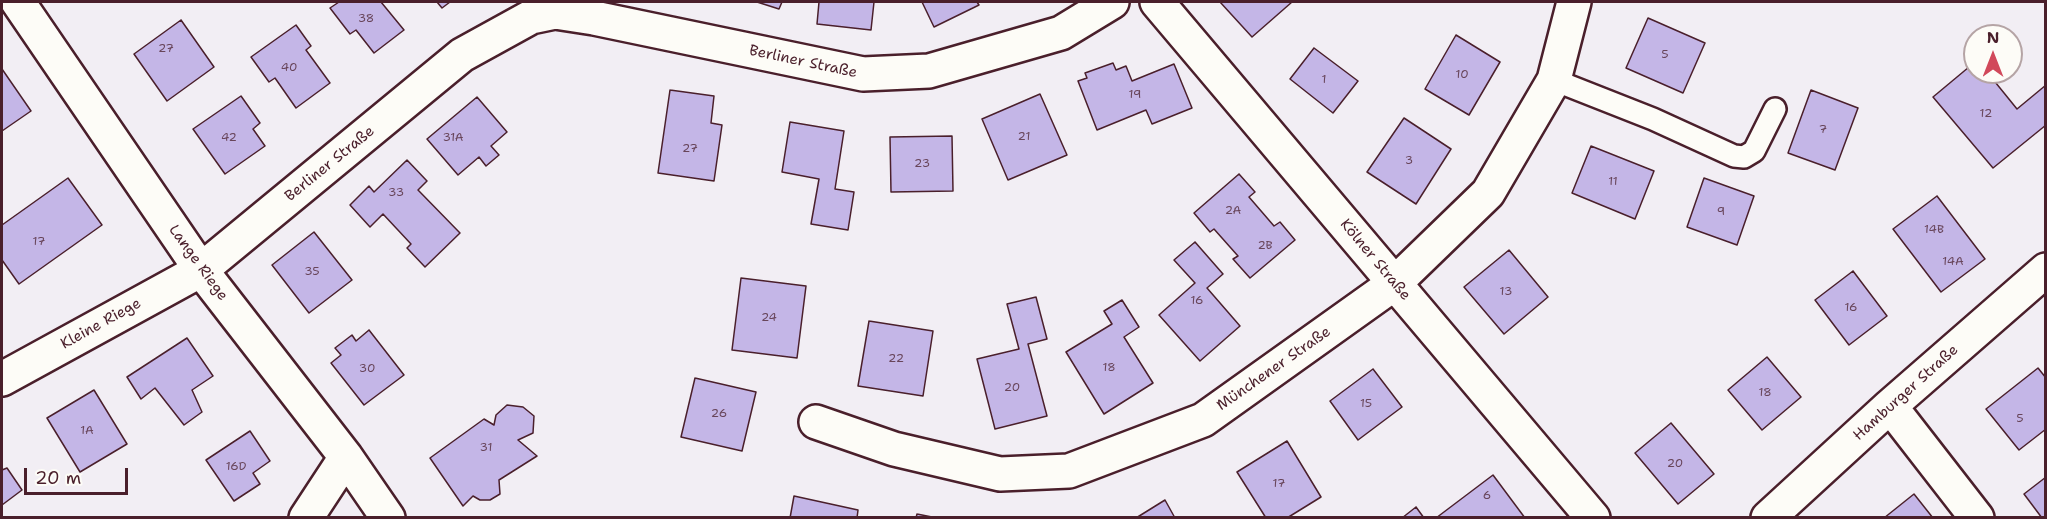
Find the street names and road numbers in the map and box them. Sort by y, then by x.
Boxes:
street label: Berliner Straße [747,42,859,82]
street label: Berliner Straße [282,122,378,206]
street label: Kölner Straße [1336,216,1414,304]
street label: Lange Riege [164,222,232,304]
street label: Kleine Riege [58,295,144,353]
street label: Münchener Straße [1214,323,1334,415]
street label: Hamburger Straße [1850,341,1962,445]

